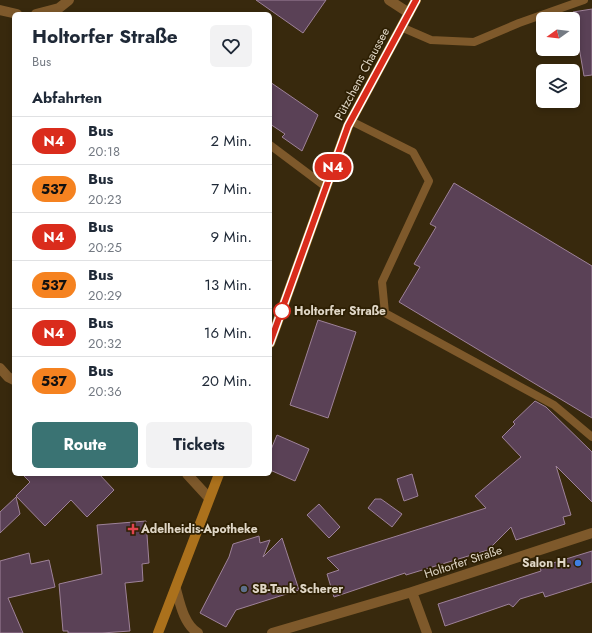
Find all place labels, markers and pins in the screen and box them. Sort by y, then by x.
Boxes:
marker: Holtorfer Straße [273,302,291,320]
place label: Holtorfer Straße [294,302,386,320]
place label: Adelheidis-Apotheke [140,520,258,538]
marker: Adelheidis-Apotheke [128,524,138,534]
place label: Salon H. [522,554,570,572]
marker: Salon H. [573,558,583,568]
place label: SB-Tank Scherer [252,580,343,598]
marker: SB-Tank Scherer [239,584,249,594]

